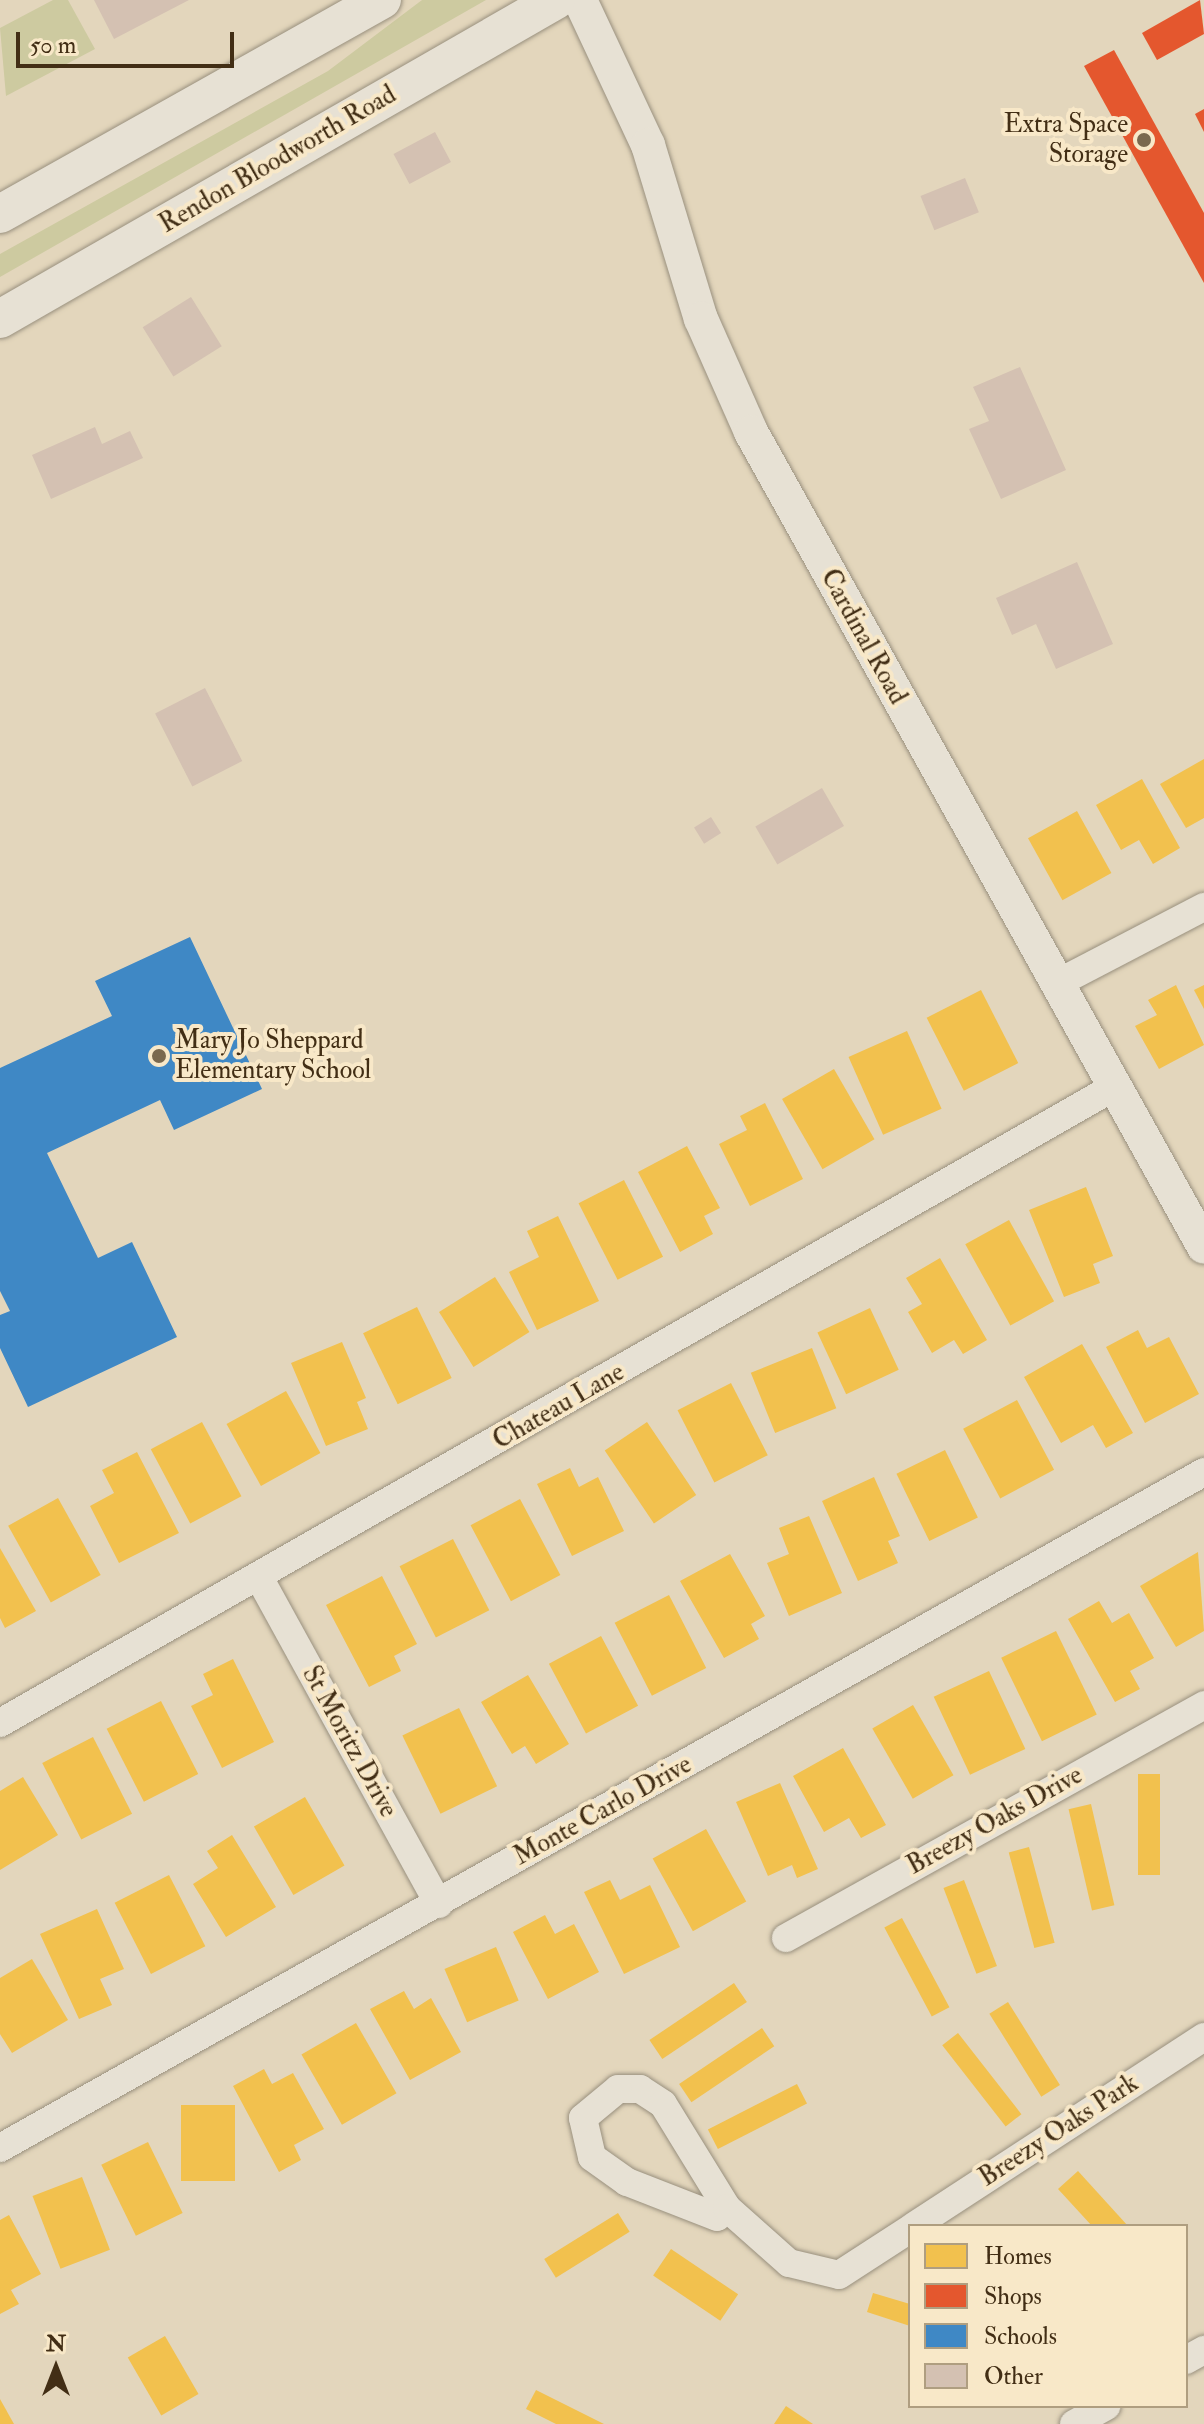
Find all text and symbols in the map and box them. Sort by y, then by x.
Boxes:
scale bar [20,16,238,66]
text: 50 m [30,30,76,61]
street label: Rendon Bloodworth Road [154,80,402,240]
place label: Extra Space Storage [1004,109,1128,170]
marker: Extra Space Storage [1135,131,1153,149]
street label: Cardinal Road [813,564,913,710]
place label: Mary Jo Sheppard Elementary School [175,1025,371,1086]
marker: Mary Jo Sheppard Elementary School [150,1047,168,1065]
street label: Chateau Lane [488,1357,630,1457]
street label: St Moritz Drive [295,1661,403,1823]
street label: Monte Carlo Drive [509,1749,697,1873]
street label: Breezy Oaks Drive [902,1760,1088,1882]
street label: Breezy Oaks Park [974,2068,1144,2194]
legend [908,2224,1188,2408]
text: Homes [984,2241,1052,2272]
text: Shops [984,2281,1042,2312]
text: Schools [984,2321,1057,2352]
north arrow [16,2328,96,2408]
text: N [46,2330,66,2358]
text: Other [984,2361,1043,2392]

